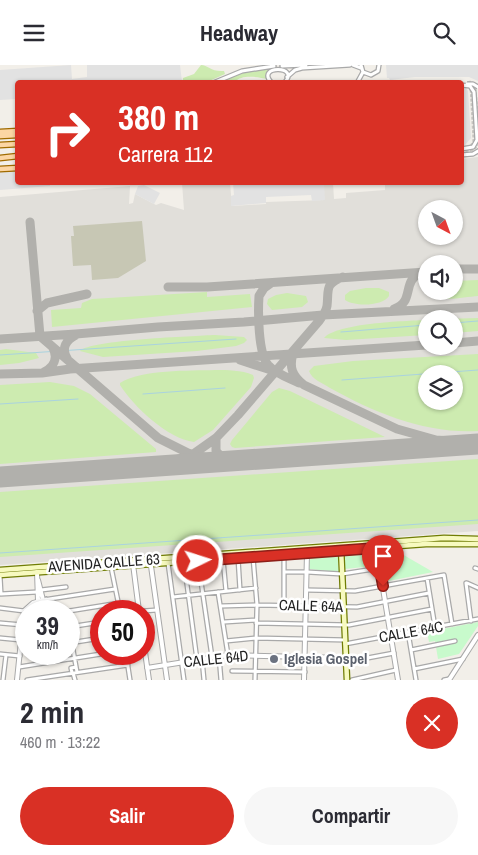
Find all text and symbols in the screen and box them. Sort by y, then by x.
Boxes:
text: Headway [200,18,278,48]
icon: menu [20,19,48,47]
icon: search [430,19,458,47]
text: 380 m [118,94,199,141]
icon: right [35,100,100,165]
text: Carrera 112 [118,139,213,169]
north arrow [418,200,462,245]
map controls [418,200,463,410]
button: sound [418,255,463,300]
button: search [418,310,463,355]
button: layers [418,365,463,410]
position arrow [171,534,223,586]
pin [362,535,404,586]
icon: arrive [369,542,397,570]
street label: AVENIDA CALLE 63 [46,548,161,577]
street label: CALLE 64A [279,594,344,617]
speed limit sign: 50 [90,600,155,665]
text: 39 [36,609,59,643]
street label: CALLE 64C [377,616,445,647]
text: km/h [37,637,58,653]
street label: CALLE 64D [183,645,249,672]
place label: Iglesia Gospel [284,648,367,669]
marker: Iglesia Gospel [268,653,280,665]
text: 2 min [20,692,84,732]
button: close [406,697,458,749]
text: 460 m · 13:22 [20,731,100,753]
button: Salir [20,787,234,845]
button: Compartir [244,787,458,845]

